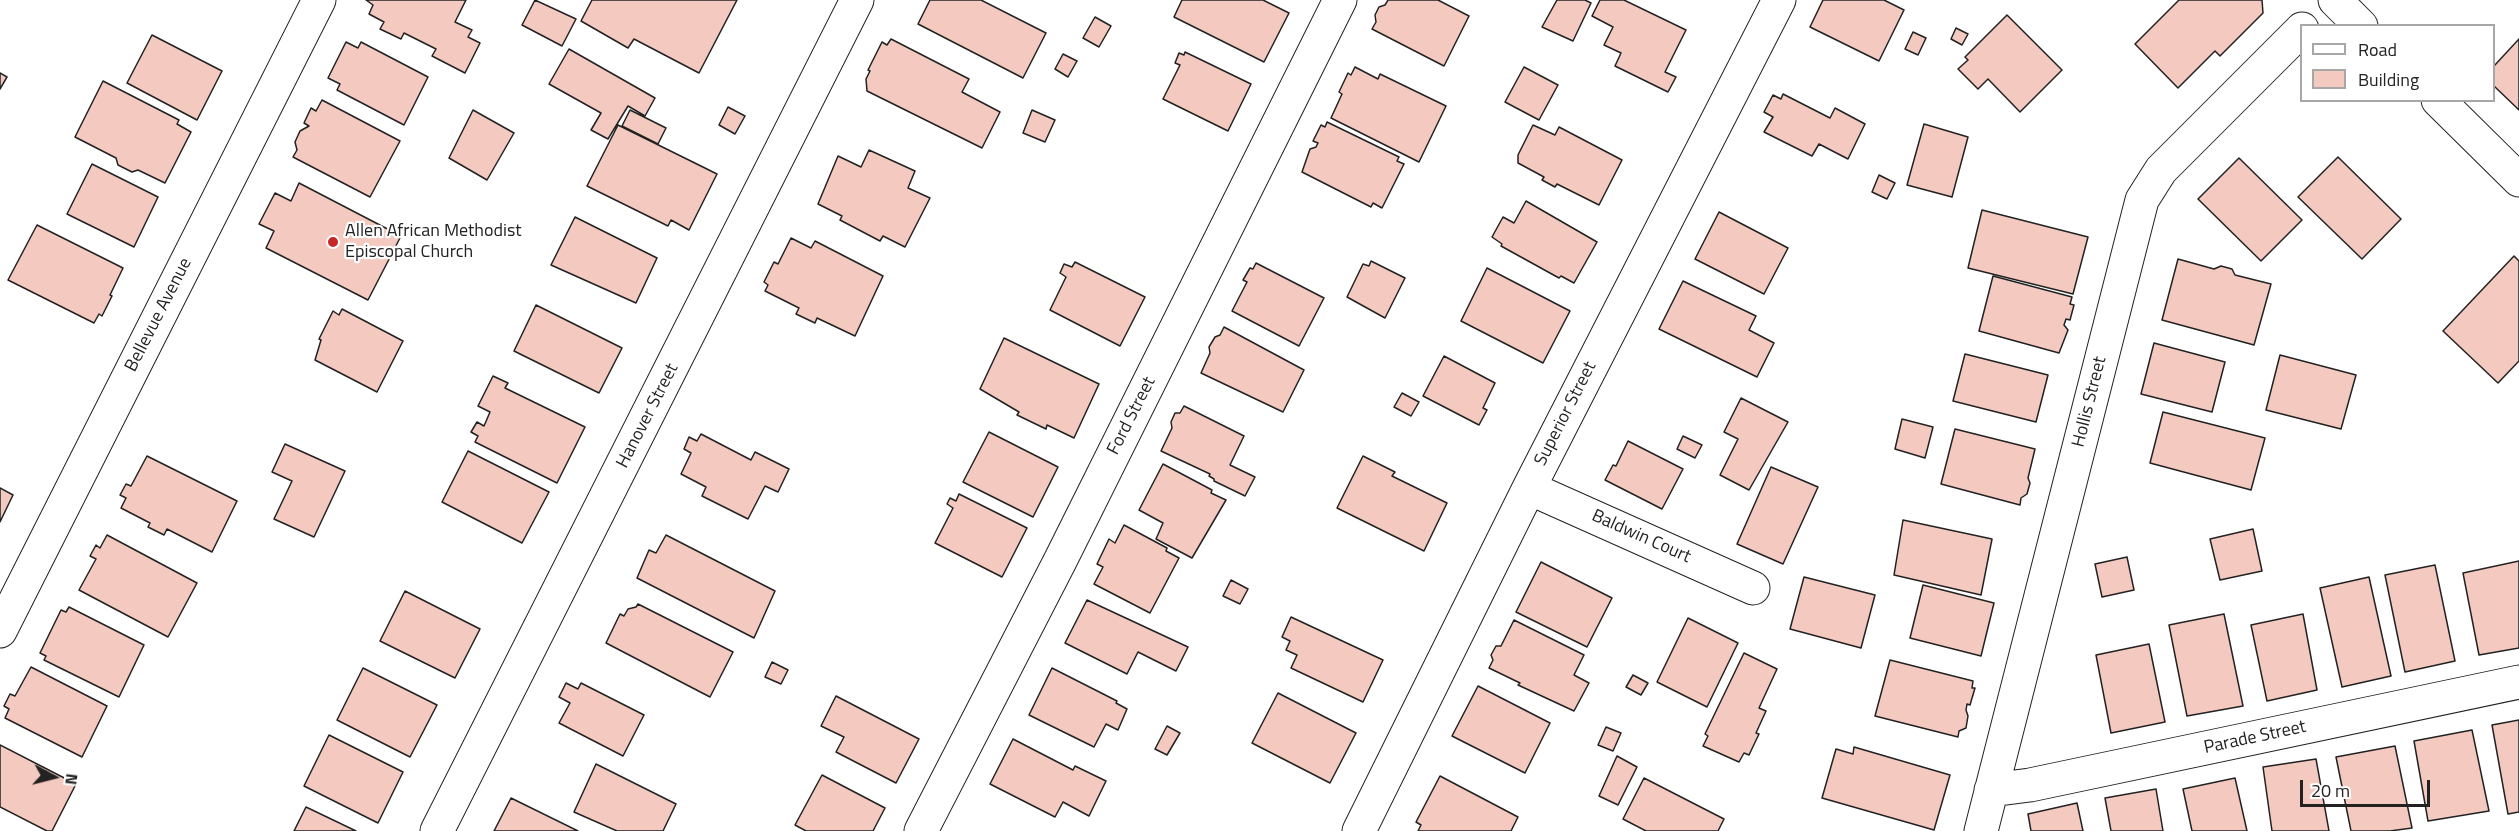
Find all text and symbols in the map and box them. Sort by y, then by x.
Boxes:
legend [2300,24,2495,102]
text: Road [2358,36,2397,63]
text: Building [2358,66,2419,93]
place label: Allen African Methodist Episcopal Church [345,221,522,264]
marker: Allen African Methodist Episcopal Church [326,235,340,249]
street label: Bellevue Avenue [121,254,197,376]
street label: Hollis Street [2068,354,2112,450]
street label: Superior Street [1530,358,1602,470]
street label: Hanover Street [612,360,684,472]
street label: Ford Street [1103,373,1161,459]
street label: Baldwin Court [1588,506,1694,568]
street label: Parade Street [2202,717,2308,759]
north arrow [24,747,84,807]
scale bar [2303,768,2434,806]
text: N [59,772,84,786]
text: 20 m [2311,777,2350,804]

